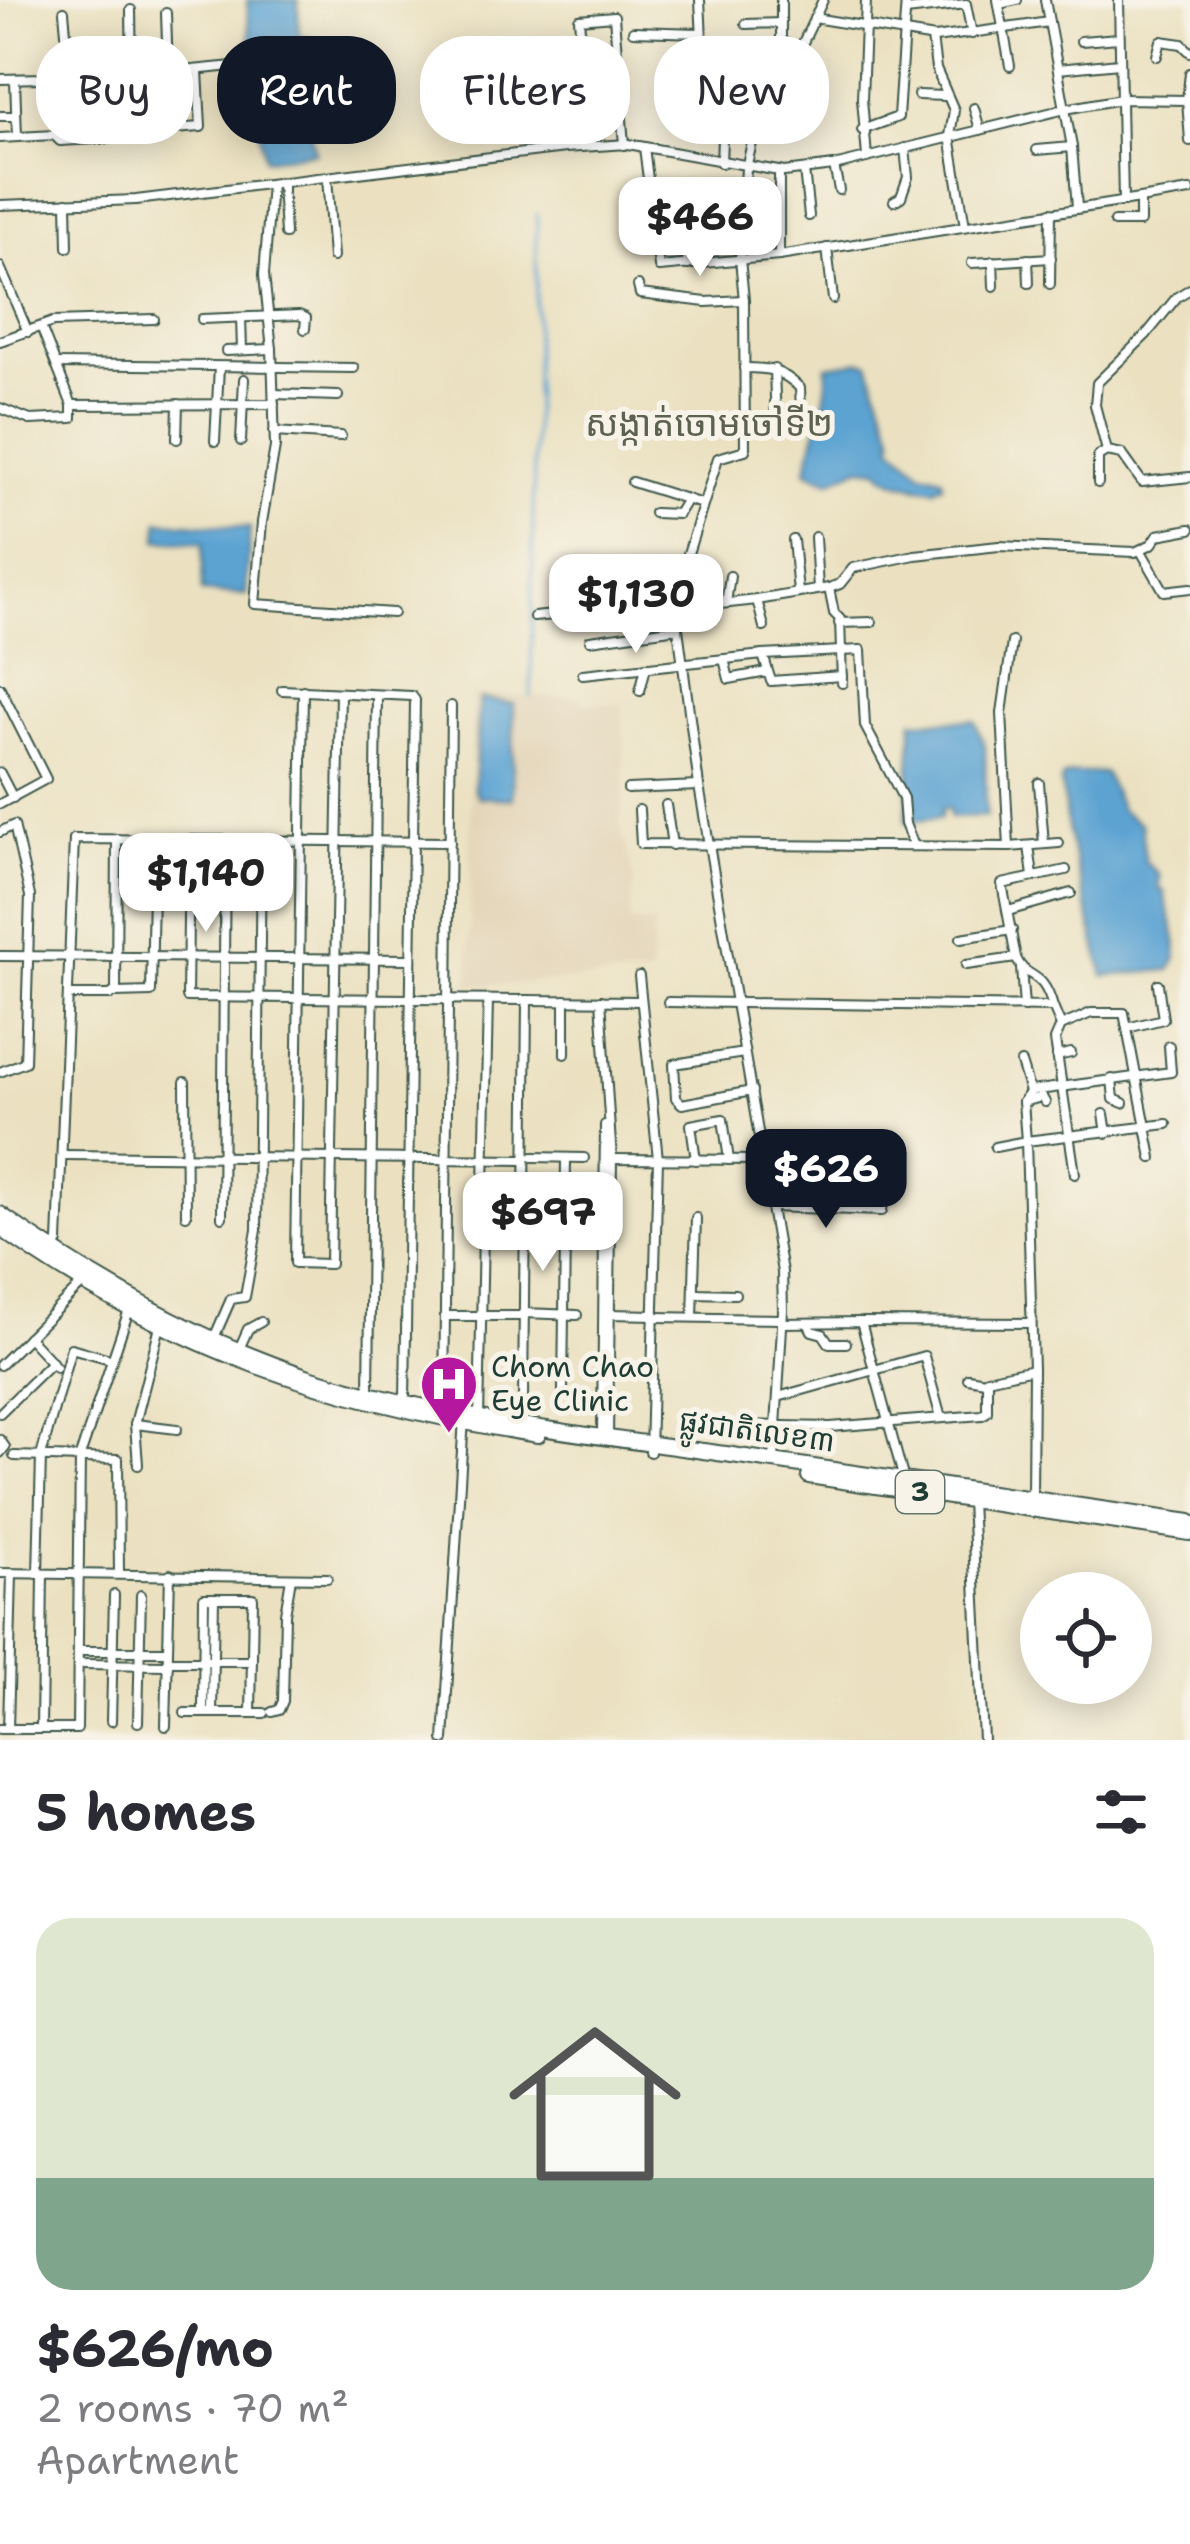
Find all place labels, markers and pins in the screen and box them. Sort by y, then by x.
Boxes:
pin: $466 [629,177,771,279]
pin: $1,130 [538,554,734,656]
pin: $1,140 [108,833,304,935]
pin: $626 [755,1129,897,1231]
pin: $697 [472,1172,614,1274]
place label: Chom Chao Eye Clinic [491,1346,654,1421]
hospital icon: Chom Chao Eye Clinic [418,1353,480,1435]

